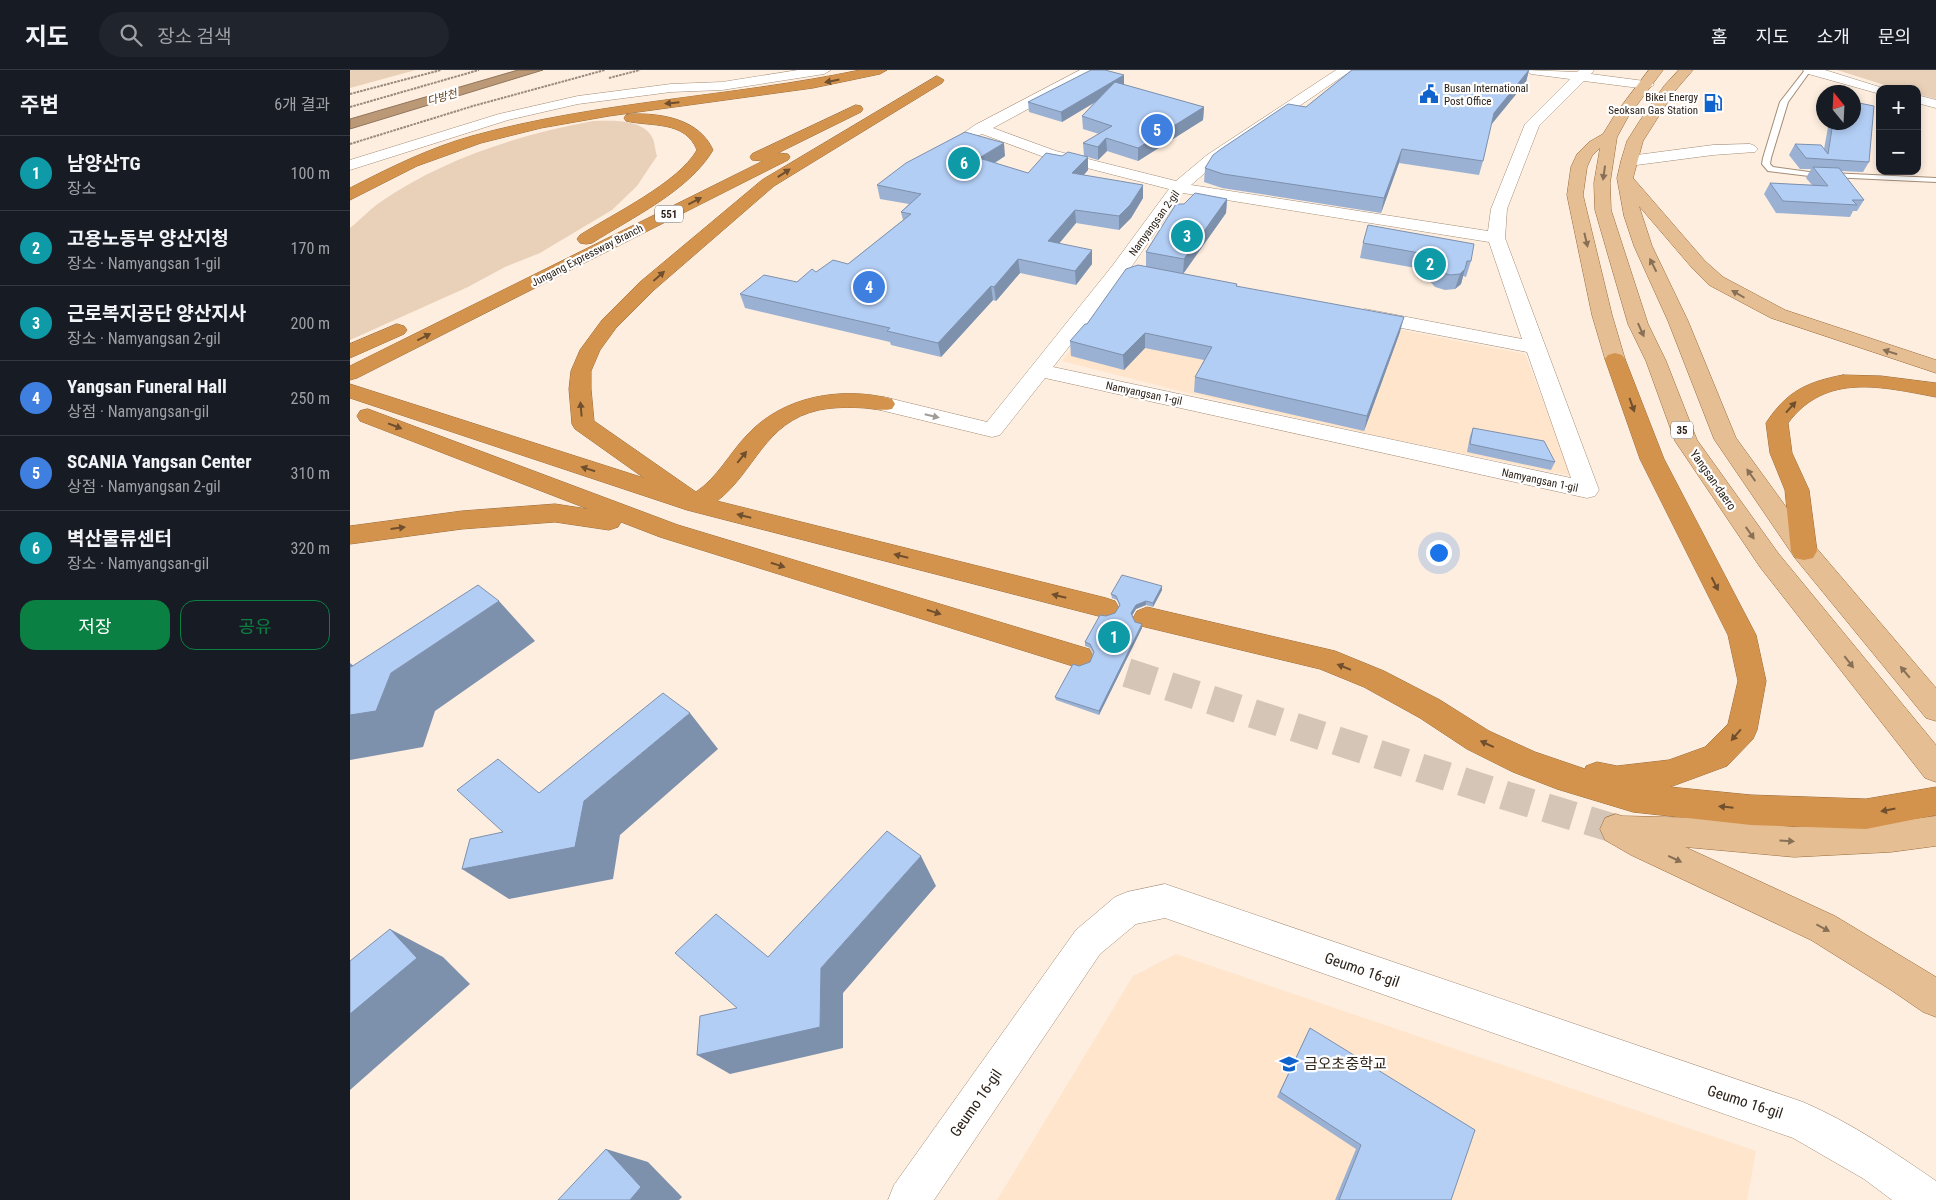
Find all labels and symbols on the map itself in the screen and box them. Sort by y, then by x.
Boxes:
one-way arrow [825,77,840,85]
place label: Busan International Post Office [1444,82,1528,108]
public building icon: Busan International Post Office [1418,83,1440,105]
north arrow [1816,85,1861,130]
water label: 다방천 [426,87,460,108]
place label: Bikei Energy Seoksan Gas Station [1608,91,1698,117]
fuel station icon: Bikei Energy Seoksan Gas Station [1702,92,1724,114]
one-way arrow [663,99,679,107]
pin: 5 [1141,111,1173,149]
pin: 6 [948,144,980,182]
one-way arrow [1599,166,1607,182]
one-way arrow [777,168,790,177]
street label: Namyangsan 2-gil [1126,188,1182,259]
one-way arrow [687,197,702,205]
road number: 551 [655,206,683,222]
pin: 3 [1171,217,1203,255]
street label: Jungang Expressway Branch [529,222,645,289]
one-way arrow [1582,233,1590,248]
pin: 2 [1414,245,1446,283]
one-way arrow [1649,258,1657,273]
pin: 4 [853,268,885,306]
one-way arrow [652,270,664,282]
one-way arrow [1731,290,1746,298]
one-way arrow [1637,323,1645,337]
one-way arrow [417,333,431,341]
one-way arrow [1882,347,1897,355]
street label: Namyangsan 1-gil [1105,379,1183,408]
one-way arrow [1629,397,1636,412]
one-way arrow [1785,400,1796,413]
one-way arrow [577,401,585,417]
one-way arrow [924,412,939,420]
road number: 35 [1671,422,1693,438]
one-way arrow [388,423,403,430]
street label: Yangsan-daero [1687,447,1739,513]
one-way arrow [736,451,747,464]
one-way arrow [581,465,596,472]
street label: Namyangsan 1-gil [1501,466,1579,495]
one-way arrow [1746,468,1756,482]
one-way arrow [736,512,751,520]
one-way arrow [391,524,407,532]
one-way arrow [1745,527,1755,540]
your location [1426,540,1452,566]
one-way arrow [894,552,909,560]
one-way arrow [771,561,786,569]
one-way arrow [1711,576,1719,591]
one-way arrow [1051,592,1066,600]
one-way arrow [926,609,941,617]
pin: 1 [1098,618,1130,656]
one-way arrow [1844,655,1855,668]
one-way arrow [1337,662,1351,670]
one-way arrow [1899,666,1910,679]
one-way arrow [1730,729,1742,741]
one-way arrow [1480,740,1494,748]
one-way arrow [1718,803,1734,811]
one-way arrow [1881,806,1896,814]
one-way arrow [1779,838,1795,846]
one-way arrow [1668,856,1682,864]
one-way arrow [1815,924,1830,932]
street label: Geumo 16-gil [1322,949,1402,991]
school or university icon: 금오초중학교 [1278,1053,1300,1075]
place label: 금오초중학교 [1304,1055,1387,1073]
street label: Geumo 16-gil [946,1066,1006,1140]
street label: Geumo 16-gil [1705,1081,1785,1123]

